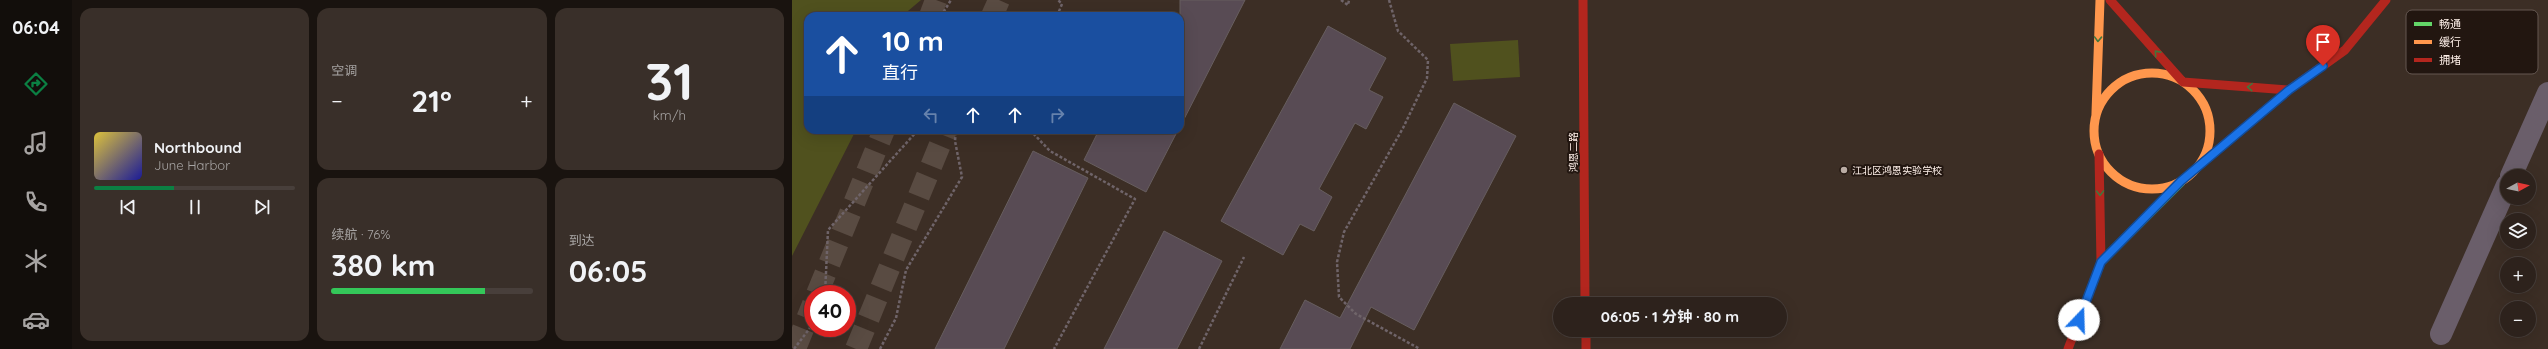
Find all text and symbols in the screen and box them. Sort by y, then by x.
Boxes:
legend [2406,10,2538,74]
text: 06:04 [12,16,60,39]
text: 畅通 [2439,17,2461,31]
text: 10 m [882,23,944,58]
pin [2306,25,2340,66]
icon: ahead [816,28,868,80]
icon: arrive [2312,31,2334,53]
text: 缓行 [2439,35,2461,49]
one-way arrow [2094,36,2103,42]
text: 31 [645,48,693,113]
one-way arrow [2155,50,2162,58]
text: 拥堵 [2439,53,2461,67]
text: 直行 [882,61,918,84]
text: 空调 [331,62,357,78]
icon: directions [22,70,50,98]
text: 21° [411,82,452,120]
one-way arrow [2247,82,2253,91]
text: − [331,87,343,115]
text: + [520,87,533,115]
icon: left [920,104,942,126]
icon: ahead [962,104,984,126]
icon: ahead [1004,104,1026,126]
icon: right [1046,104,1068,126]
text: km/h [653,107,686,123]
icon: music [22,129,50,157]
street label: 鸿恩二路 [1567,132,1580,172]
text: Northbound [154,138,242,157]
text: June Harbor [154,157,230,173]
place label: 江北区鸿恩实验学校 [1852,164,1942,177]
marker: 江北区鸿恩实验学校 [1839,165,1849,175]
north arrow [2500,169,2536,205]
map controls [2500,169,2536,337]
icon: phone [22,188,50,216]
one-way arrow [2095,190,2104,196]
icon: previous [117,196,139,218]
icon: pause [184,196,206,218]
icon: next [251,196,273,218]
button: layers [2500,213,2536,249]
text: 续航 · 76% [331,226,390,242]
text: 到达 [569,232,595,248]
text: 380 km [331,246,435,284]
icon: climate [22,247,50,275]
text: 06:05 [569,252,648,290]
button: + [2500,257,2536,293]
speed limit sign: 40 [804,285,856,337]
position arrow [2058,299,2100,341]
button: − [2500,301,2536,337]
icon: car [22,306,50,334]
text: 06:05 · 1 分钟 · 80 m [1601,307,1739,326]

